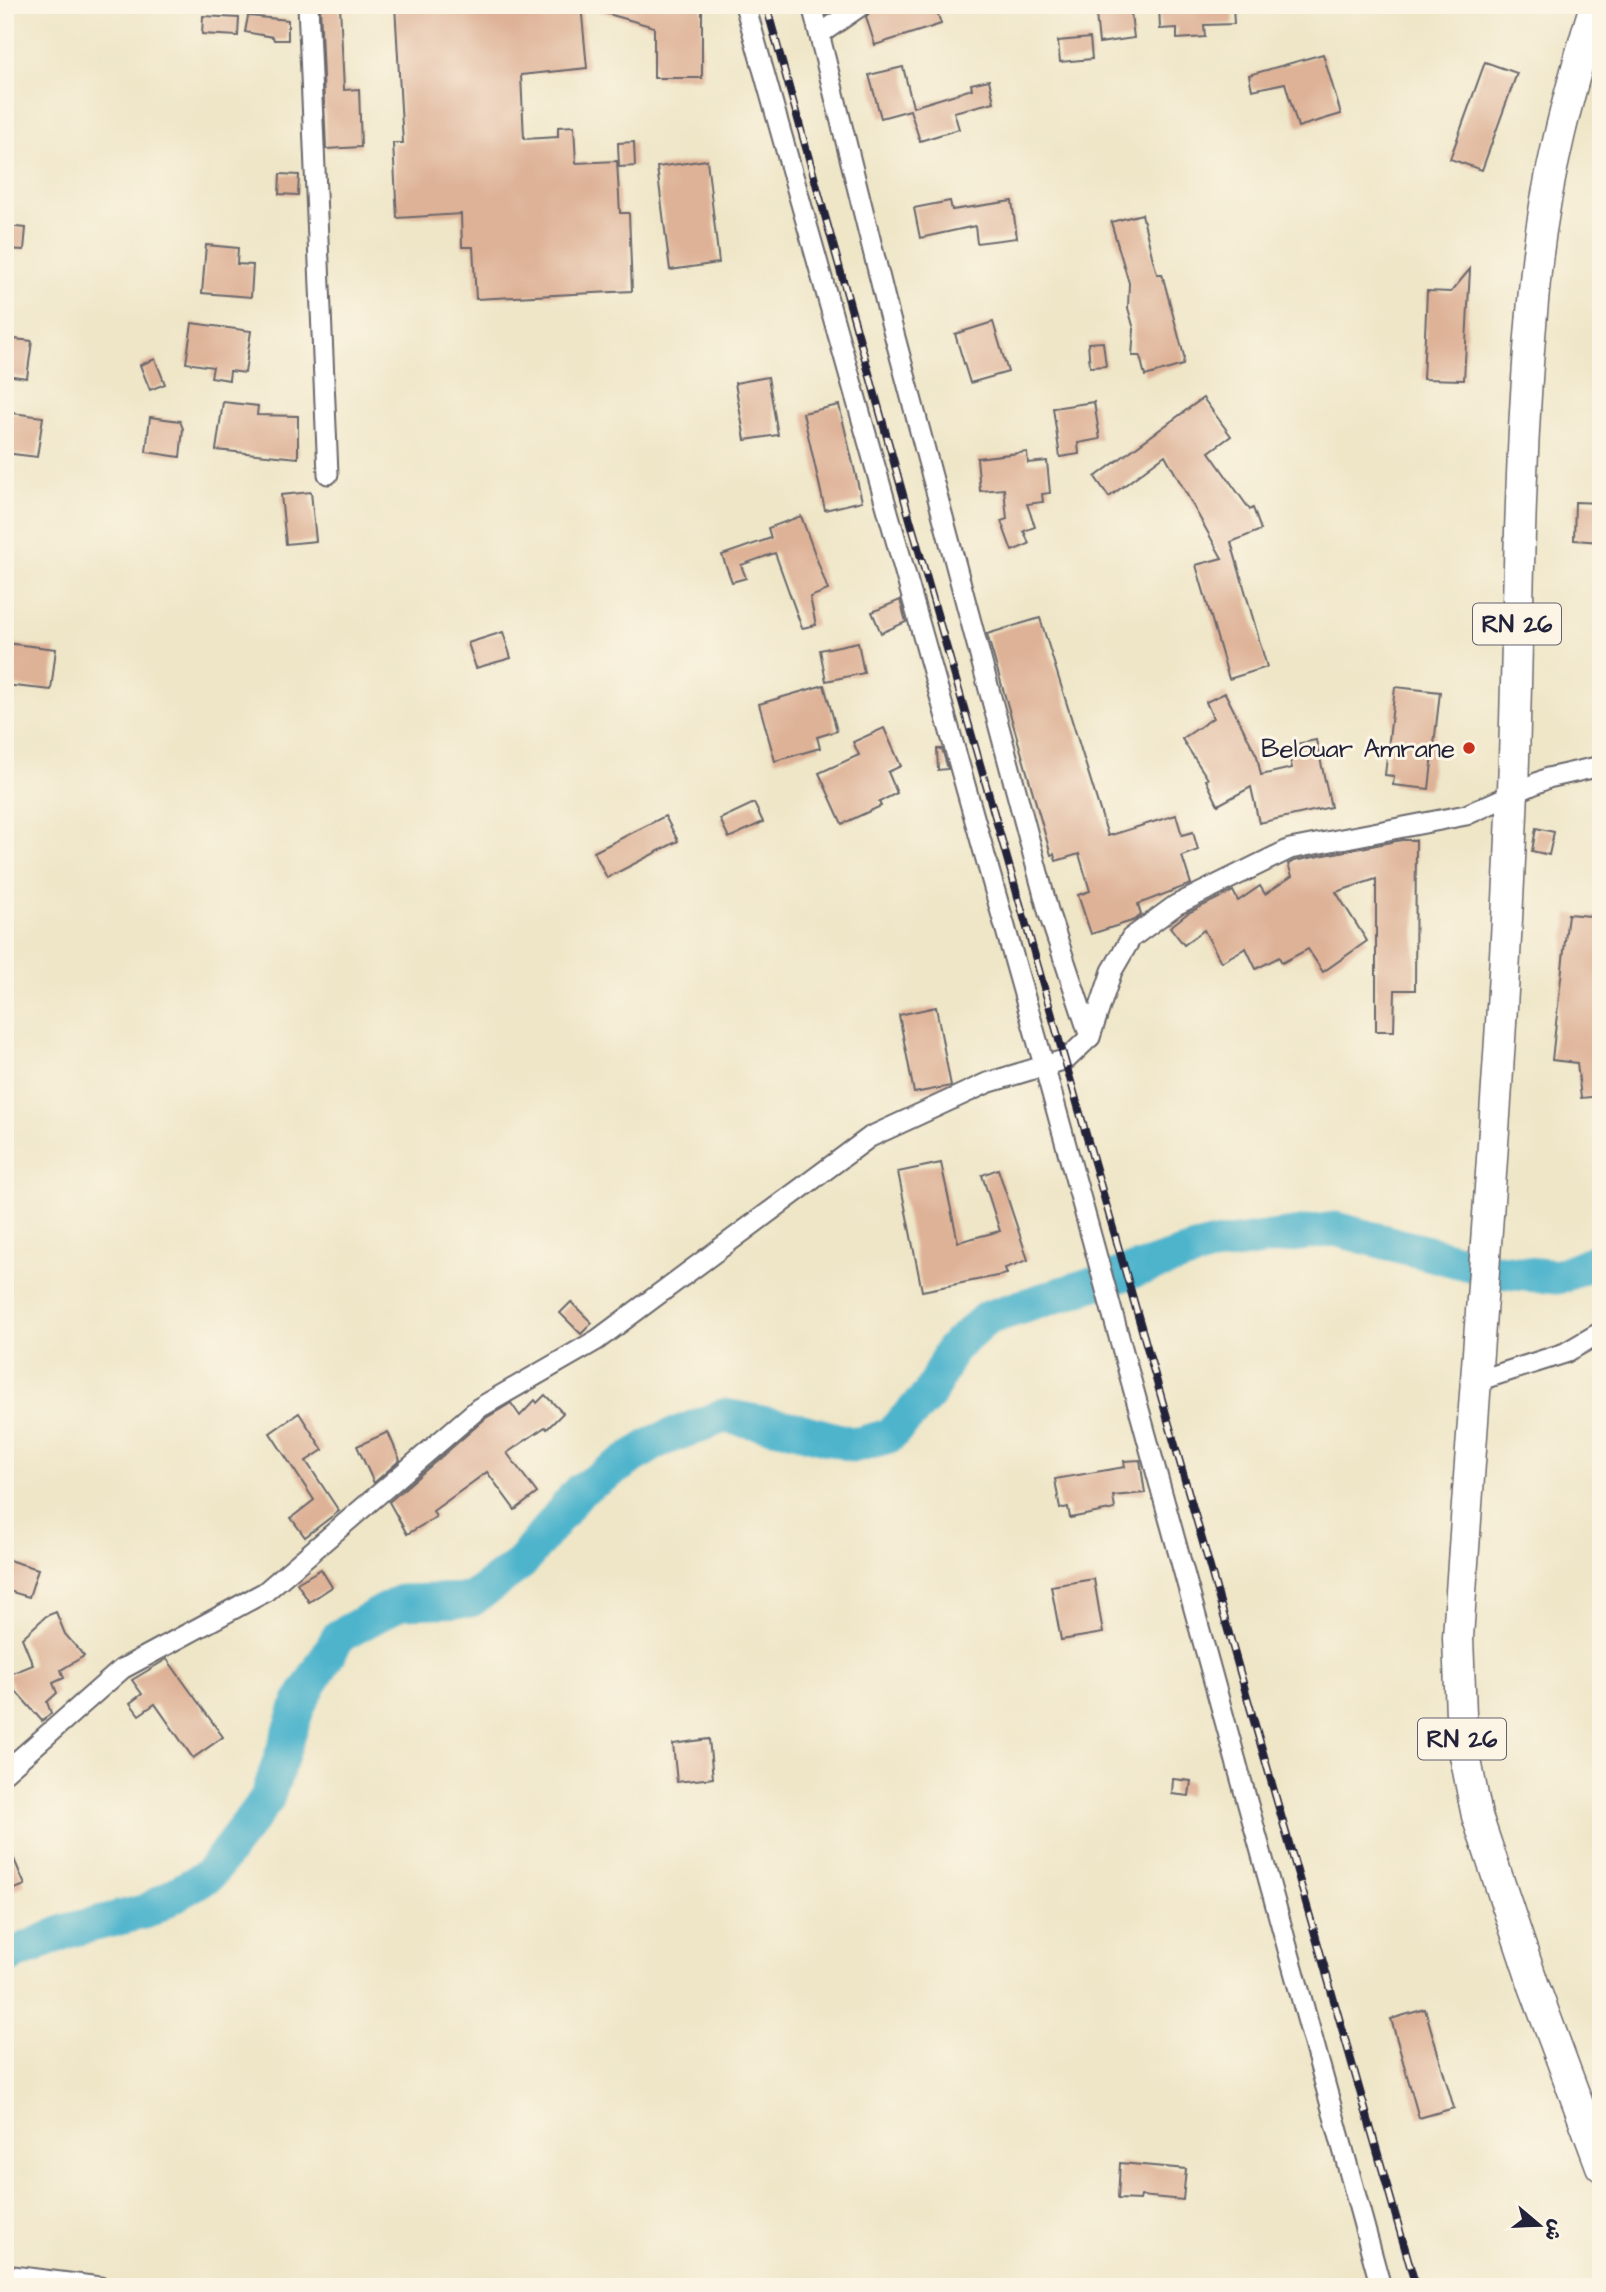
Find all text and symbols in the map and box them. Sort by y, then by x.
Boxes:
road number: RN 26 [1473,604,1561,644]
place label: Belouar Amrane [1261,731,1455,767]
marker: Belouar Amrane [1461,740,1477,756]
road number: RN 26 [1418,1718,1506,1759]
north arrow [1504,2190,1574,2260]
text: ش [1537,2216,1570,2244]

